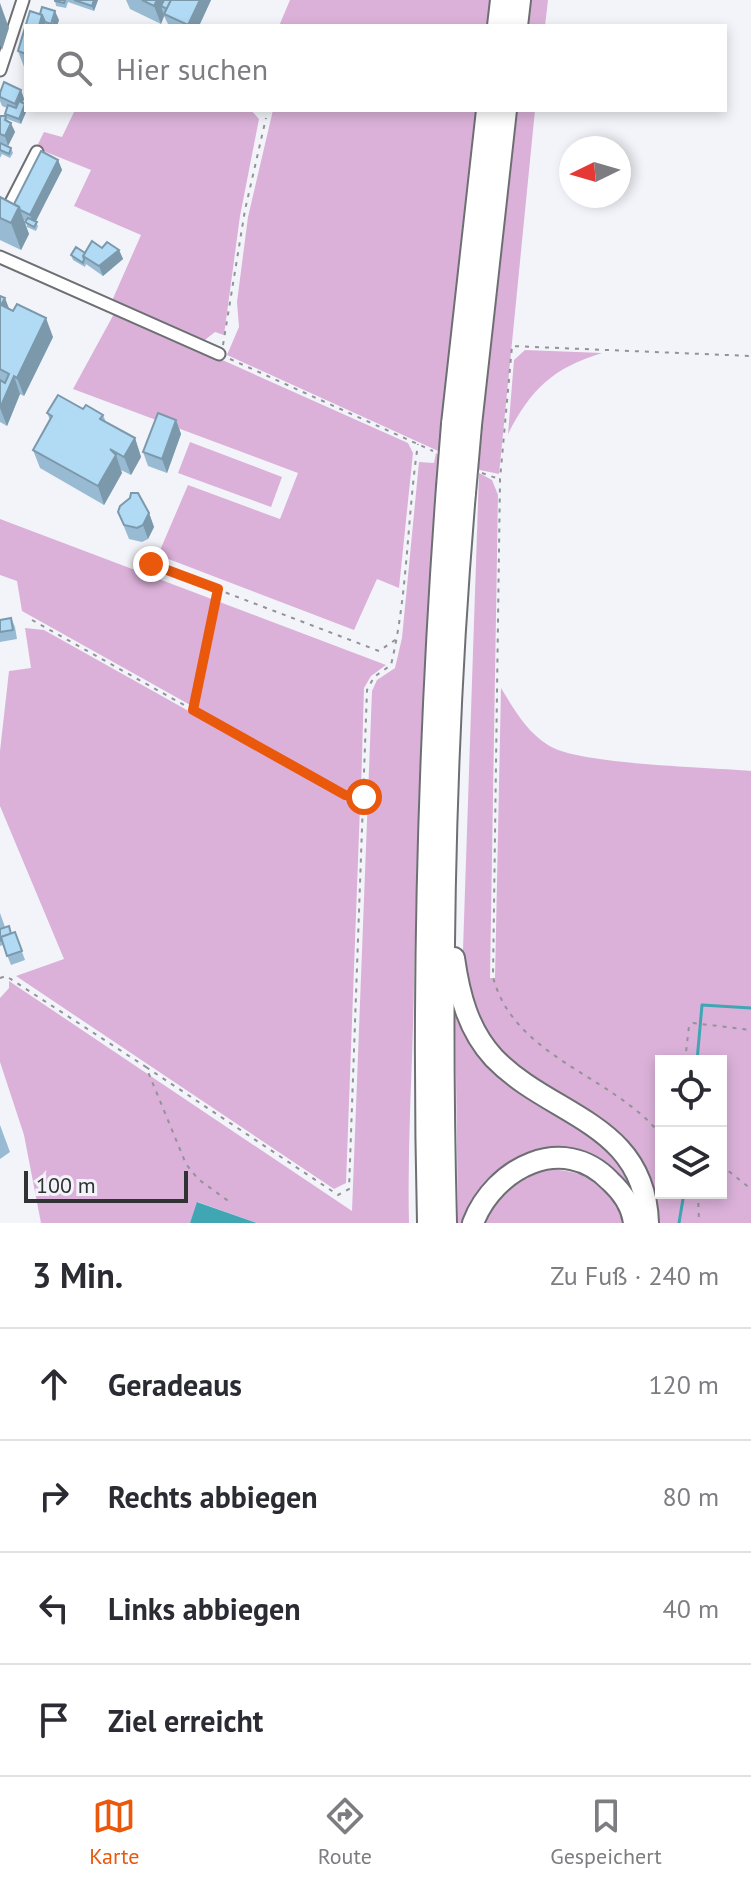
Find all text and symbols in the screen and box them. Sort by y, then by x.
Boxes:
search box [24,24,727,112]
icon: search [52,46,96,90]
text: Hier suchen [116,49,268,88]
north arrow [559,136,631,208]
route end [133,546,169,582]
route start [346,779,382,815]
map controls [655,1055,727,1199]
button: locate [655,1055,727,1127]
button: layers [655,1127,727,1199]
scale bar [24,1167,188,1203]
text: 100 m [36,1171,96,1199]
text: 3 Min. [32,1253,123,1297]
text: Zu Fuß · 240 m [550,1259,719,1292]
icon: ahead [32,1362,76,1406]
text: Geradeaus [108,1365,242,1404]
text: 120 m [648,1368,719,1401]
icon: right [32,1474,76,1518]
text: Rechts abbiegen [108,1477,318,1516]
text: 80 m [663,1480,719,1513]
icon: left [32,1586,76,1630]
text: Links abbiegen [108,1589,301,1628]
text: 40 m [663,1592,719,1625]
icon: arrive [32,1698,76,1742]
text: Ziel erreicht [108,1701,263,1740]
tab: Karte [89,1794,139,1870]
tab: Route [318,1794,372,1870]
tab: Gespeichert [550,1794,662,1870]

